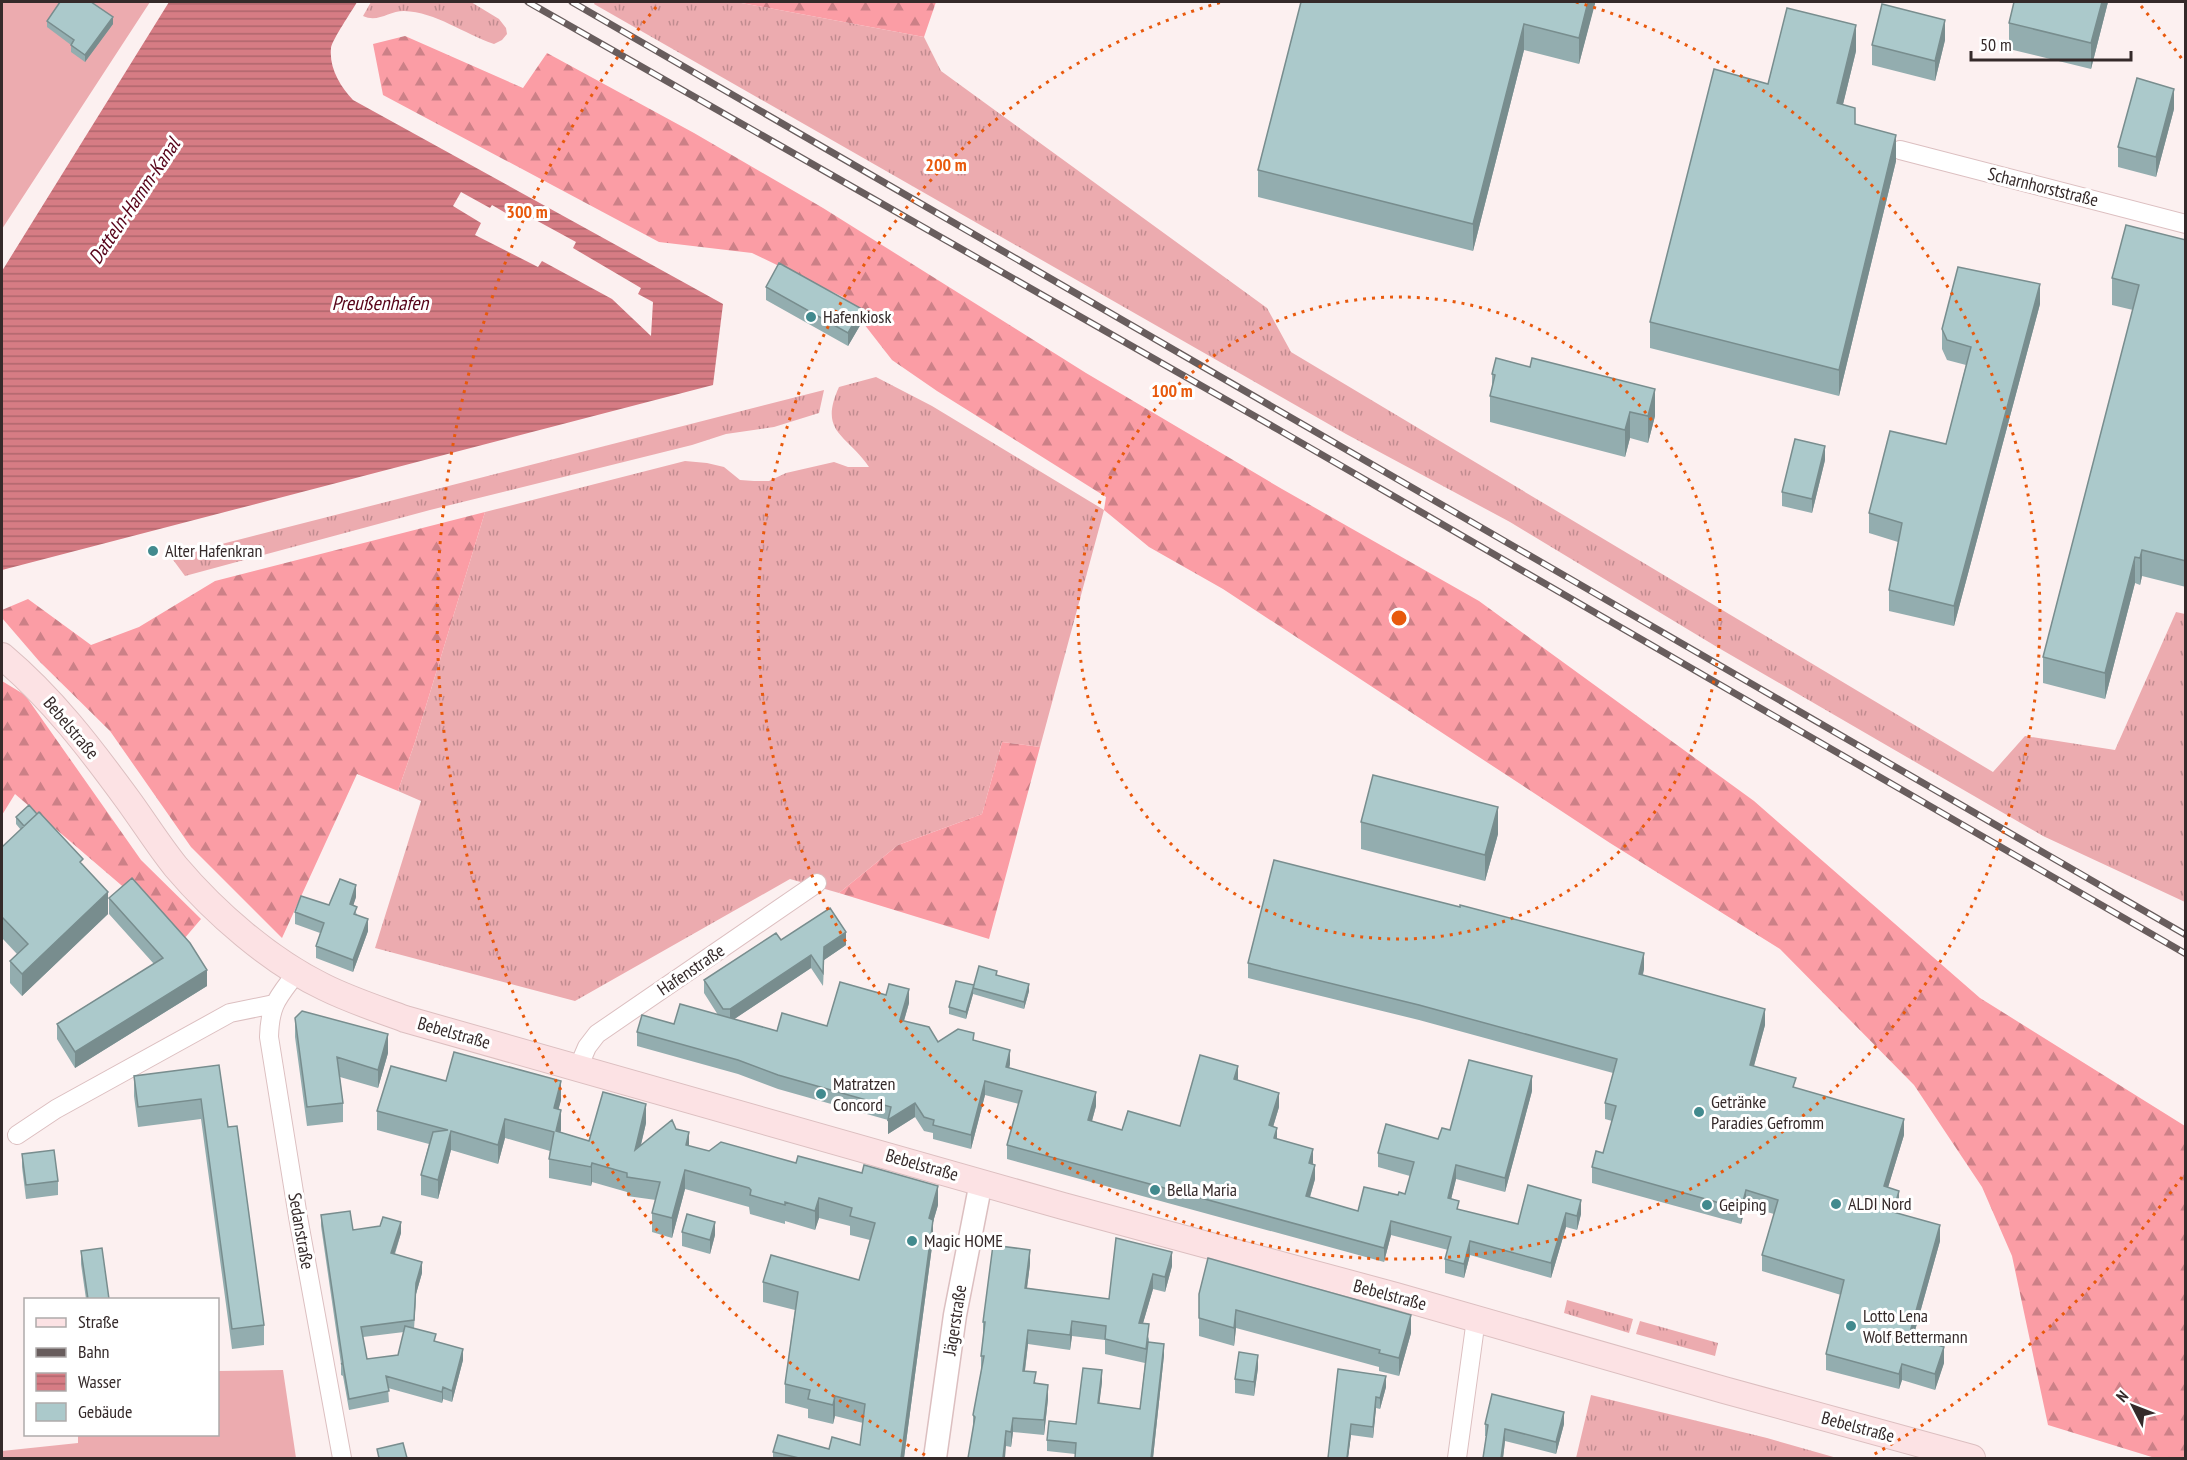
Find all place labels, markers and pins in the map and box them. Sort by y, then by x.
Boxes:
place label: Hafenkiosk [823,305,891,328]
marker: Hafenkiosk [804,310,818,324]
place label: Alter Hafenkran [165,539,262,562]
marker: Alter Hafenkran [146,544,160,558]
centre of rings [1389,608,1409,628]
place label: Matratzen Concord [833,1072,895,1116]
marker: Matratzen Concord [814,1087,828,1101]
place label: Getränke Paradies Gefromm [1711,1090,1824,1134]
marker: Getränke Paradies Gefromm [1692,1105,1706,1119]
place label: Bella Maria [1167,1178,1237,1201]
marker: Bella Maria [1148,1183,1162,1197]
place label: ALDI Nord [1848,1192,1912,1215]
place label: Geiping [1719,1193,1767,1216]
marker: ALDI Nord [1829,1197,1843,1211]
marker: Geiping [1700,1198,1714,1212]
place label: Magic HOME [924,1229,1003,1252]
marker: Magic HOME [905,1234,919,1248]
place label: Lotto Lena Wolf Bettermann [1863,1304,1968,1348]
marker: Lotto Lena Wolf Bettermann [1844,1319,1858,1333]

